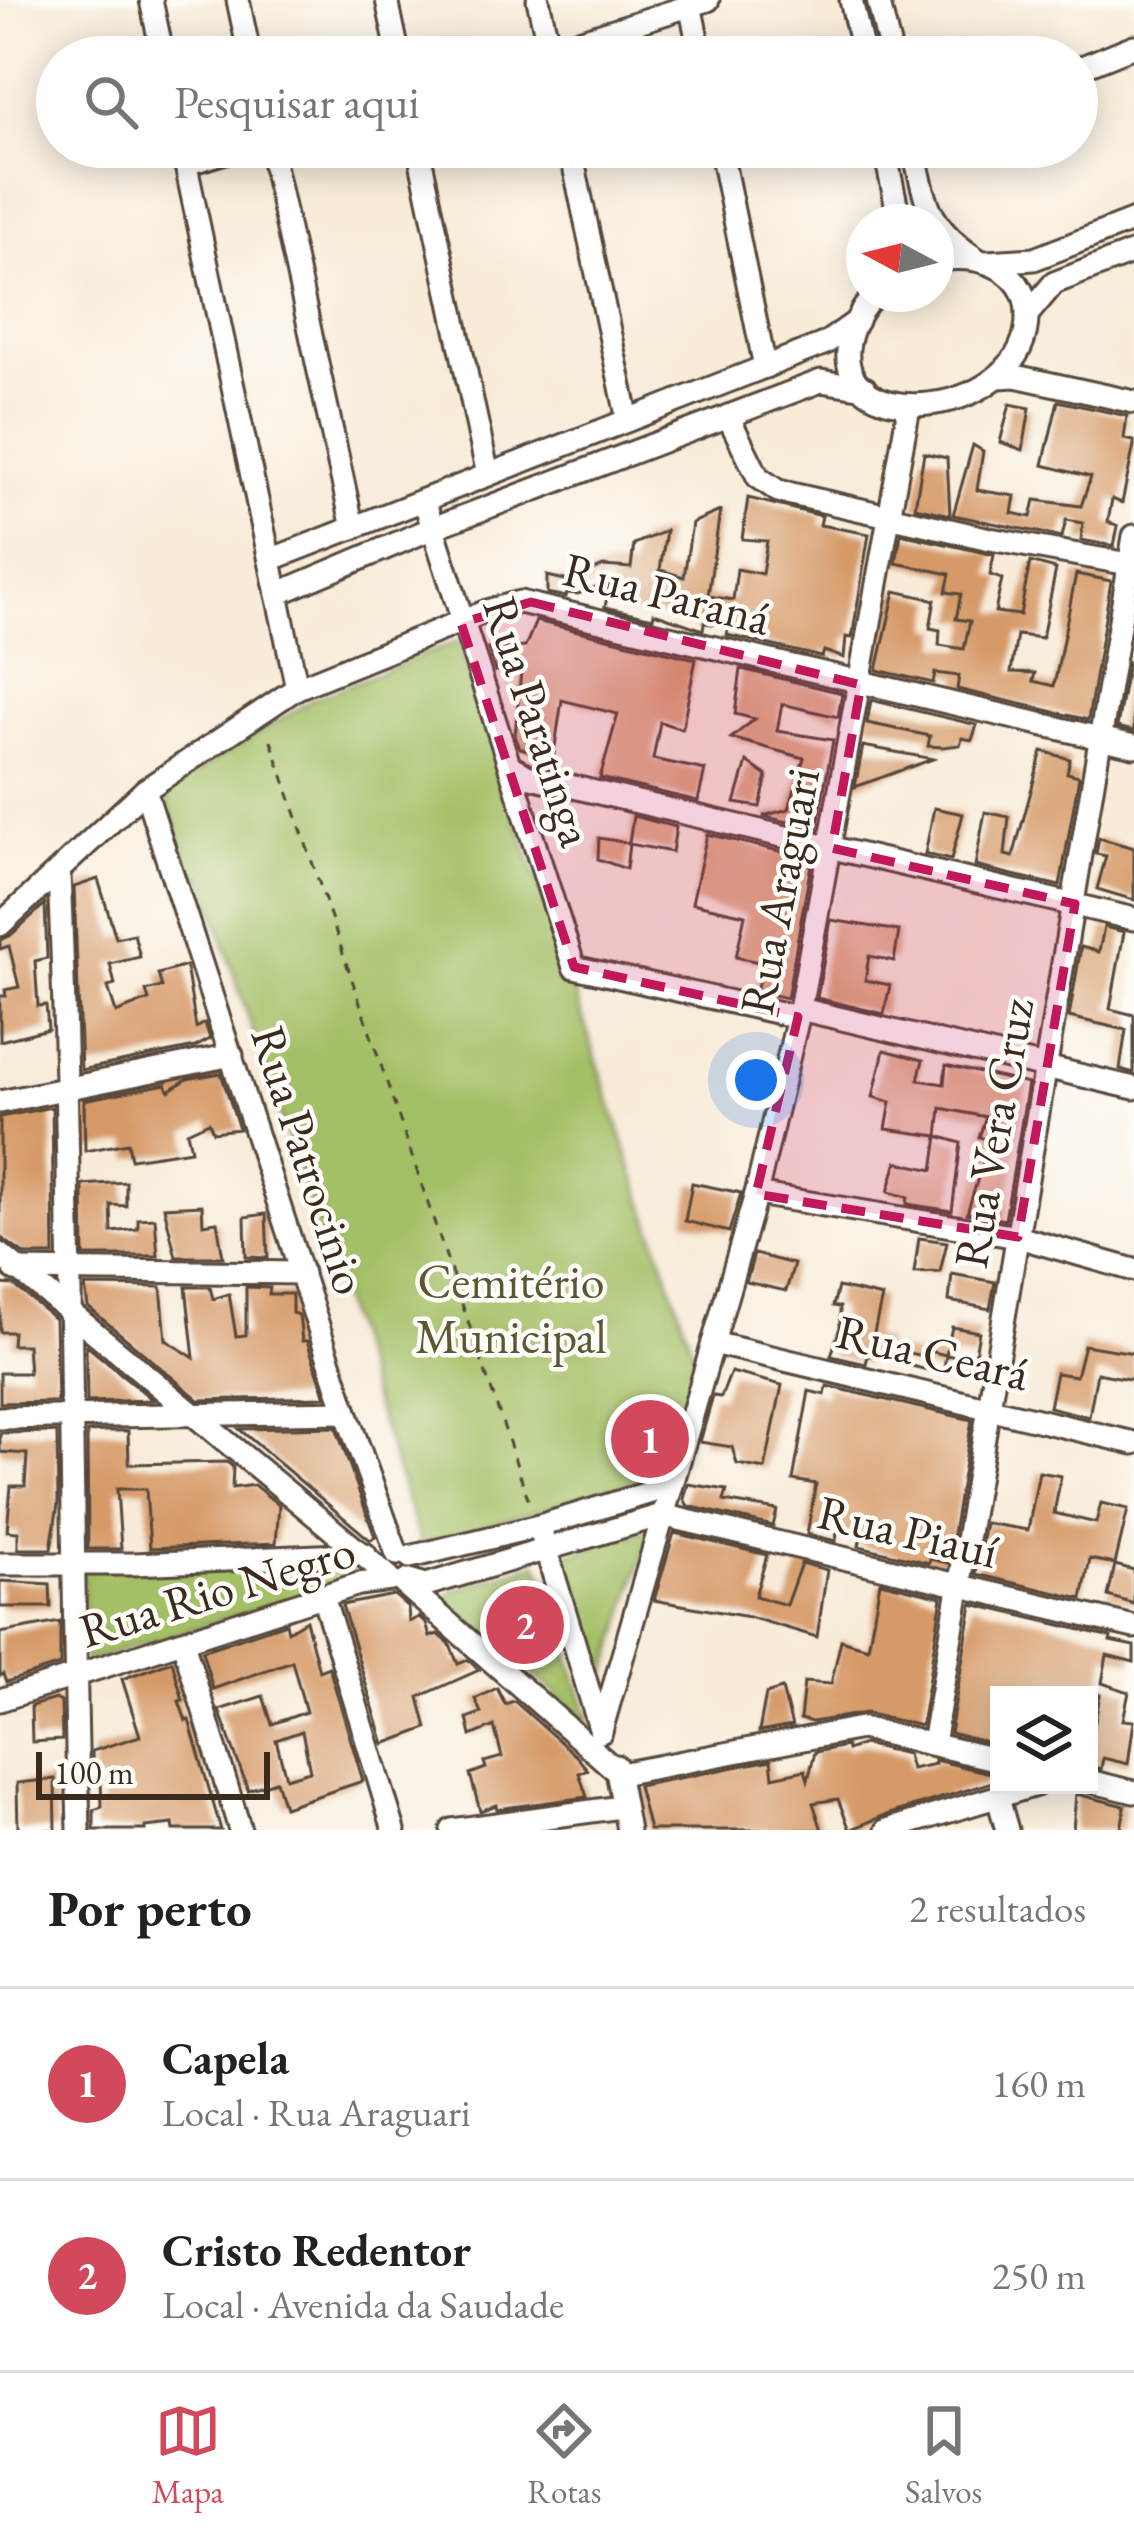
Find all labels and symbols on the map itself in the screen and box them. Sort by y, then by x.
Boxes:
north arrow [846,204,954,312]
street label: Rua Paraná [557,537,778,649]
street label: Rua Paratinga [470,588,609,855]
street label: Rua Araguari [725,762,833,1020]
street label: Rua Vera Cruz [939,993,1047,1273]
street label: Rua Patrocinio [237,1018,383,1302]
your location [726,1050,786,1110]
park label: Cemitério Municipal [415,1250,607,1367]
street label: Rua Ceará [831,1300,1036,1404]
pin: 1 [611,1394,689,1484]
street label: Rua Piauí [812,1480,1004,1582]
street label: Rua Rio Negro [72,1519,362,1661]
pin: 2 [486,1580,564,1670]
scale bar [36,1746,270,1799]

